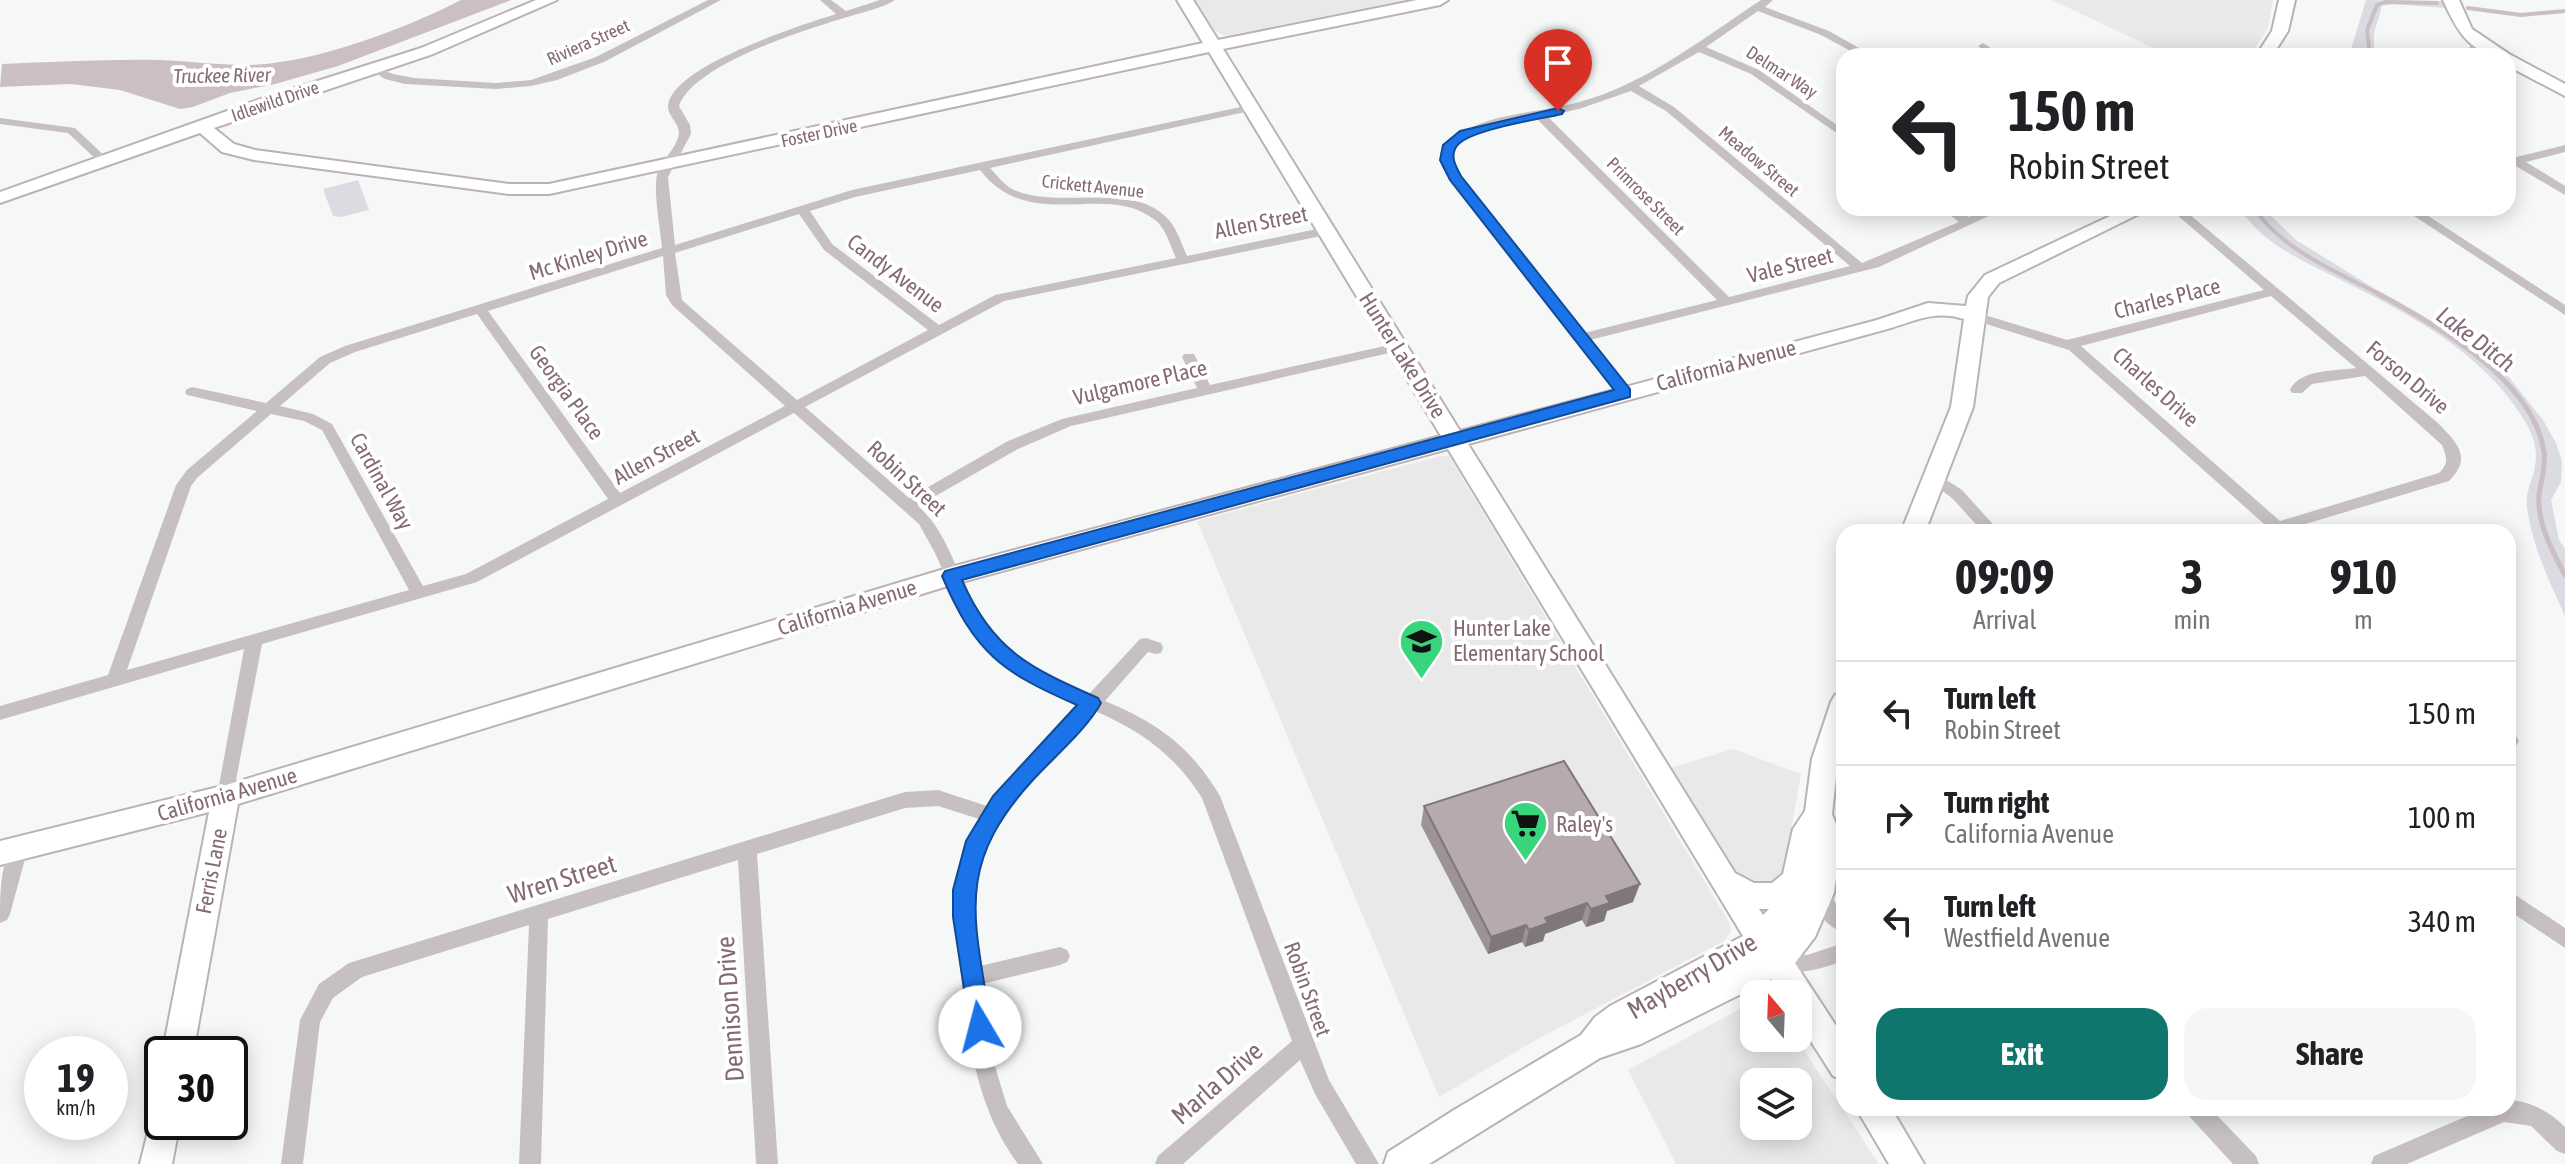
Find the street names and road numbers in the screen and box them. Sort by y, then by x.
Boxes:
street label: Riviera Street [543,14,633,70]
street label: Delmar Way [1743,41,1821,103]
street label: Idlewild Drive [229,76,321,126]
street label: Foster Drive [779,115,859,151]
street label: Meadow Street [1715,121,1803,201]
street label: Primrose Street [1603,153,1689,239]
street label: Crickett Avenue [1041,170,1145,202]
street label: Allen Street [1212,200,1310,244]
street label: Mc Kinley Drive [526,225,650,285]
street label: Candy Avenue [843,228,949,318]
street label: Vale Street [1745,242,1835,288]
street label: Charles Place [2111,272,2223,324]
street label: Hunter Lake Drive [1354,287,1452,423]
street label: California Avenue [1653,334,1799,396]
street label: Forson Drive [2361,335,2455,419]
street label: Georgia Place [524,340,610,444]
street label: Charles Drive [2108,342,2204,432]
street label: Vulgamore Place [1071,354,1209,410]
street label: Allen Street [608,422,704,490]
street label: Cardinal Way [345,428,419,534]
street label: Robin Street [862,435,952,521]
street label: California Avenue [774,574,920,640]
street label: California Avenue [154,762,300,826]
street label: Ferris Lane [190,826,232,916]
street label: Wren Street [504,848,620,910]
street label: Mayberry Drive [1622,927,1762,1025]
street label: Dennison Drive [710,935,750,1083]
street label: Robin Street [1279,938,1337,1040]
street label: Marla Drive [1166,1036,1268,1130]

